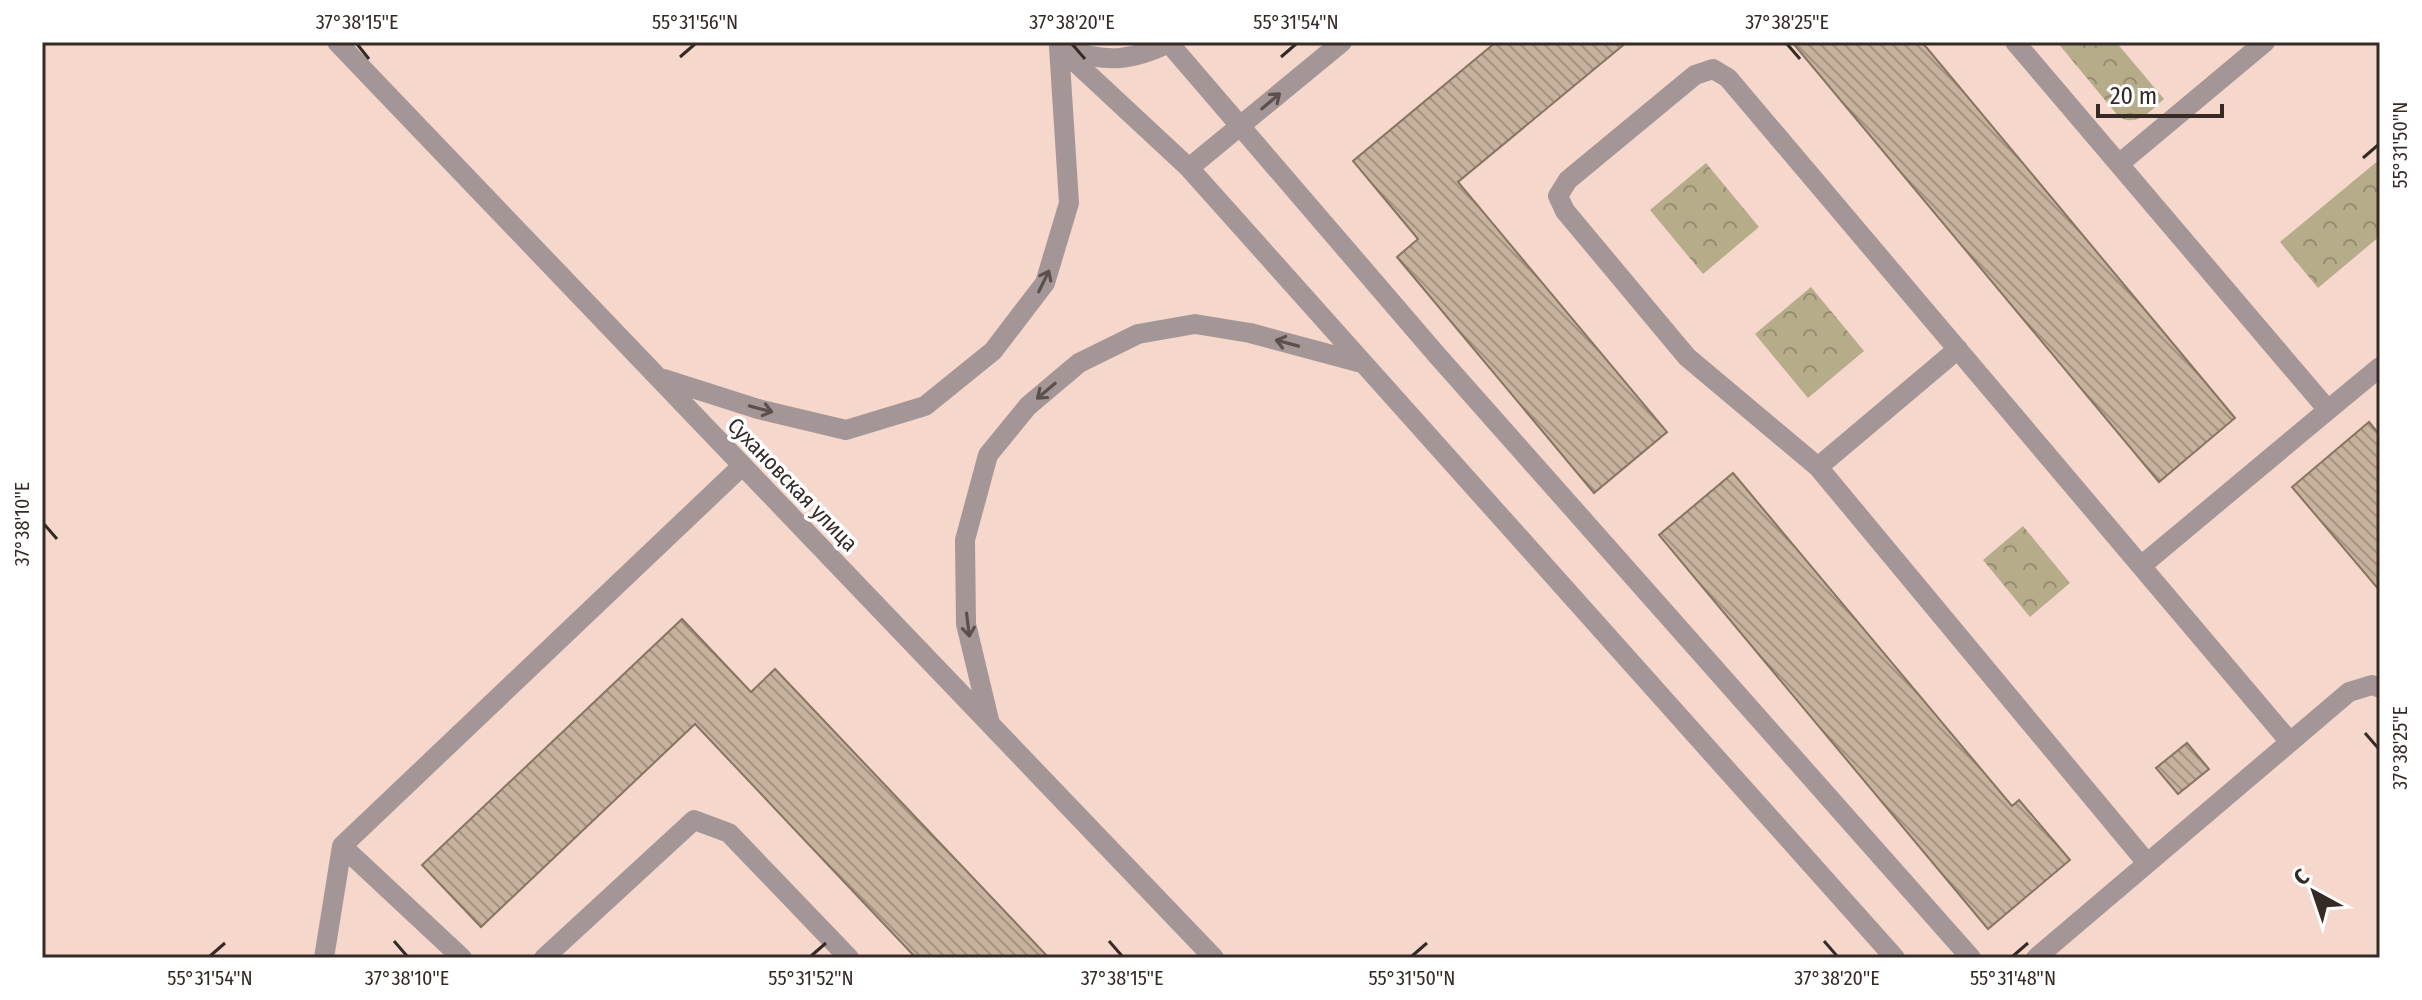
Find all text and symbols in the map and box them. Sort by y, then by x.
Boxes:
text: 37°38'15"E [316,10,398,34]
text: 55°31'56"N [652,10,738,34]
text: 37°38'20"E [1029,10,1115,34]
text: 55°31'54"N [1253,10,1339,34]
text: 37°38'25"E [1745,10,1829,34]
scale bar [2098,68,2222,118]
text: 20 m [2110,82,2157,110]
one-way arrow [1260,92,1281,110]
text: 55°31'50"N [2388,102,2412,188]
one-way arrow [1037,270,1052,293]
one-way arrow [1274,334,1300,349]
one-way arrow [1037,382,1057,400]
one-way arrow [748,403,774,418]
street label: Сухановская улица [722,412,863,557]
text: 37°38'10"E [10,482,34,566]
one-way arrow [960,611,975,637]
text: 37°38'25"E [2388,706,2412,790]
north arrow [2274,852,2354,932]
text: С [2288,863,2315,891]
text: 55°31'54"N [167,966,253,990]
text: 37°38'10"E [365,966,449,990]
text: 55°31'52"N [768,966,854,990]
text: 37°38'15"E [1081,966,1163,990]
text: 55°31'50"N [1369,966,1455,990]
text: 37°38'20"E [1794,966,1880,990]
text: 55°31'48"N [1970,966,2056,990]

